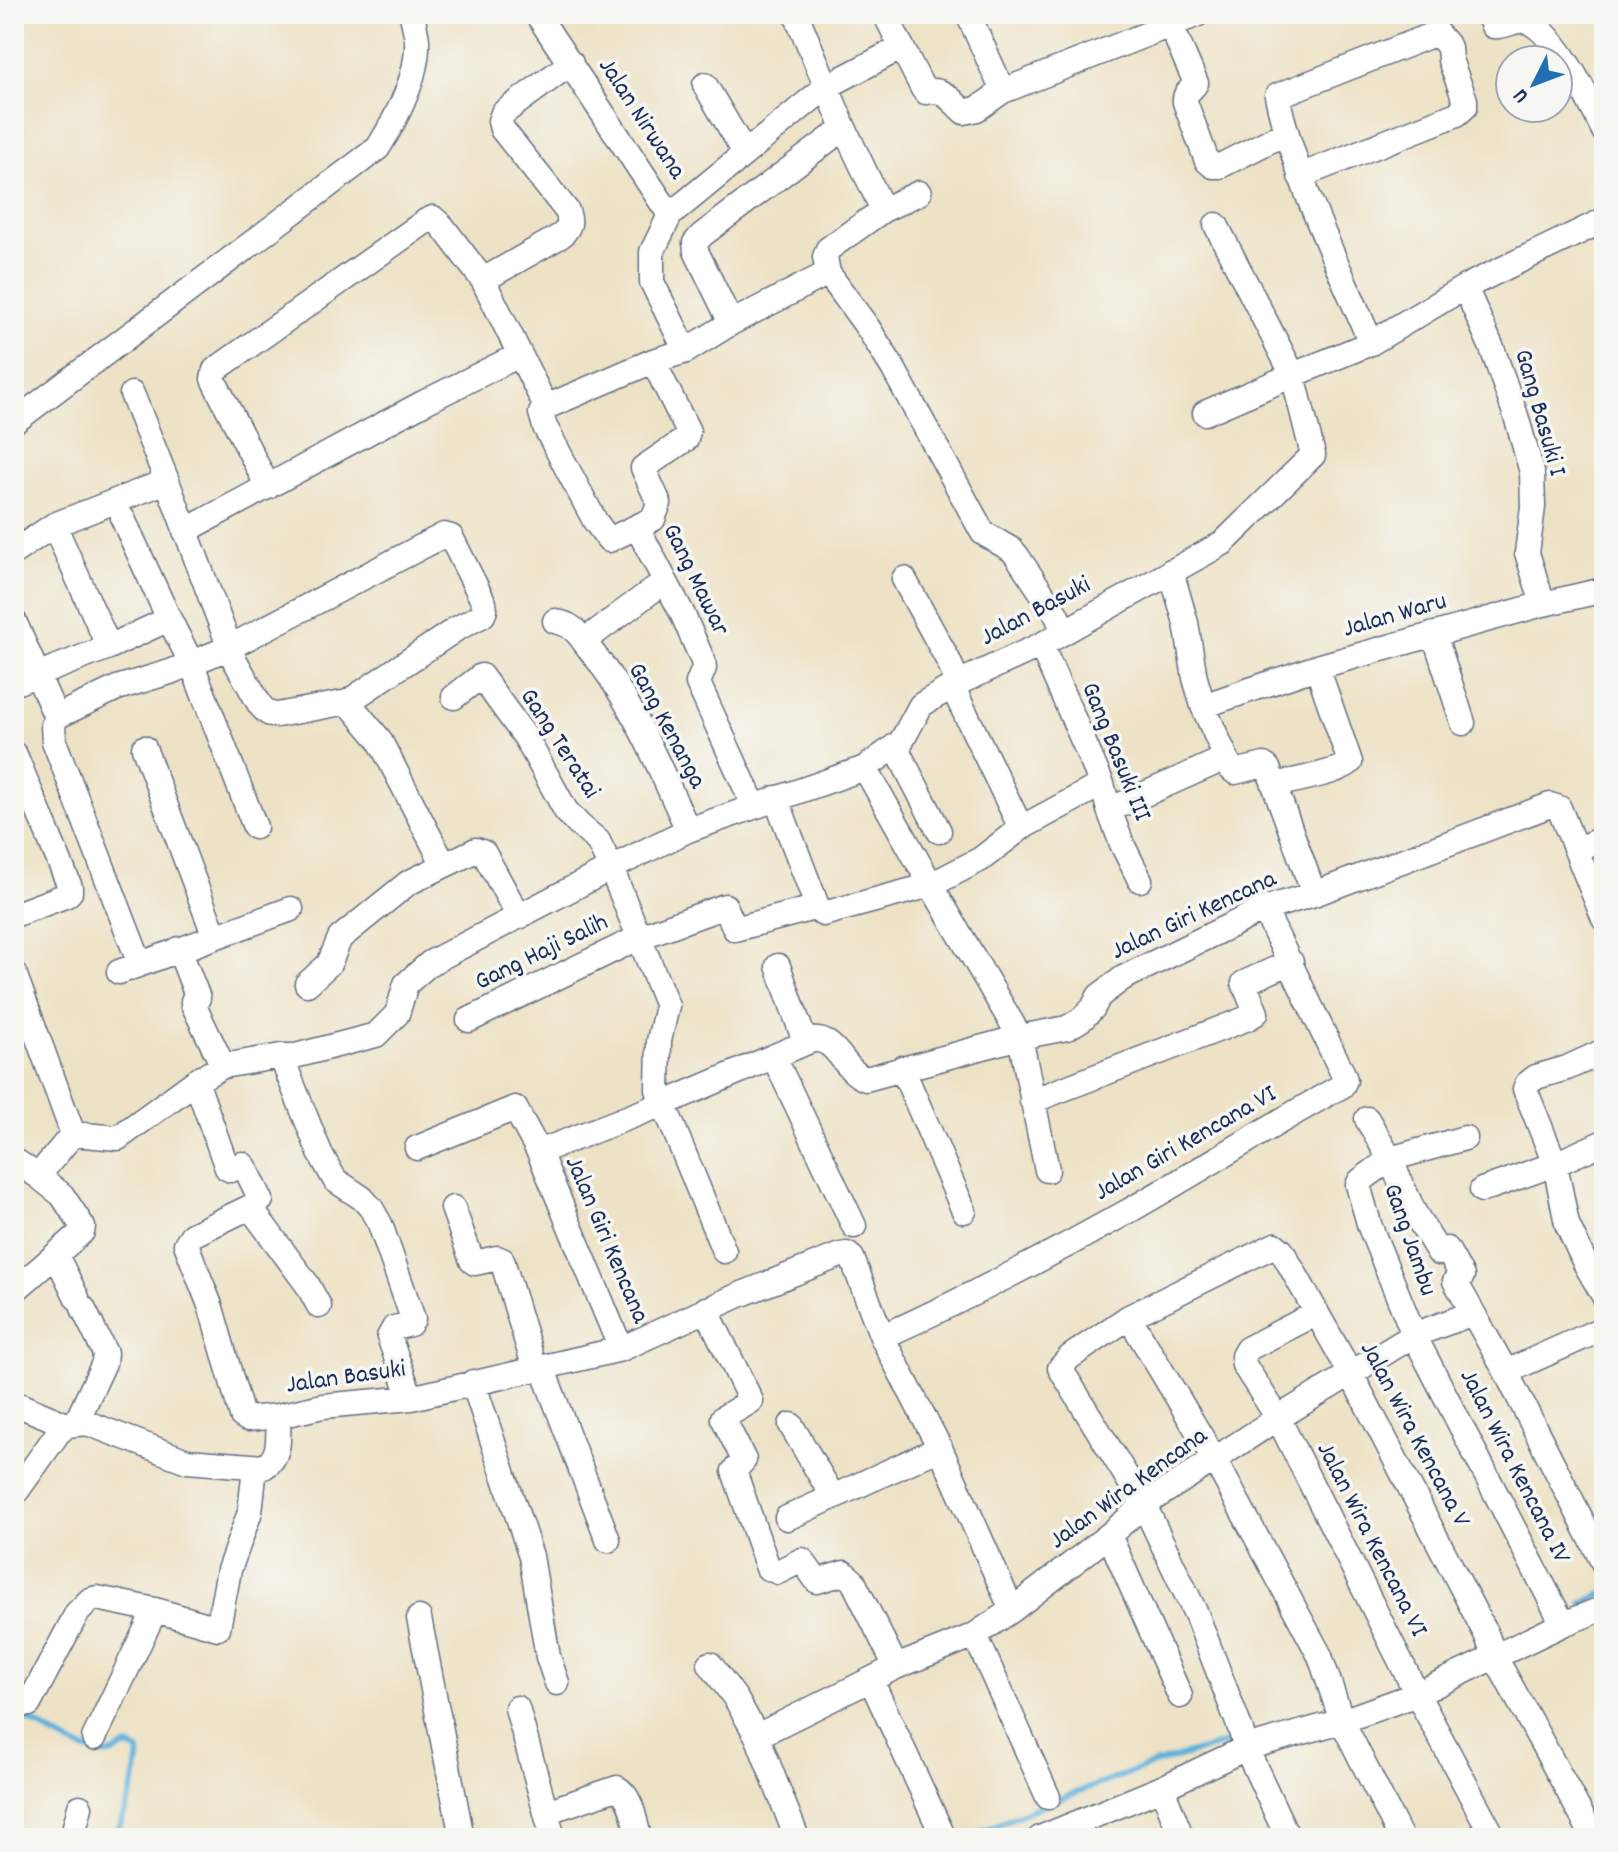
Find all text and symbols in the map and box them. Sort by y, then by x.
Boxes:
north arrow [1494,44,1574,124]
street label: Jalan Nirwana [588,51,695,188]
text: U [1507,81,1537,109]
street label: Gang Basuki I [1503,345,1575,481]
street label: Gang Mawar [652,518,738,643]
street label: Jalan Basuki [974,567,1098,657]
street label: Jalan Waru [1339,584,1451,648]
street label: Gang Kenanga [617,656,715,796]
street label: Gang Basuki III [1070,677,1160,827]
street label: Gang Teratai [509,682,609,807]
street label: Jalan Giri Kencana [1105,861,1283,971]
street label: Gang Haji Salih [469,905,615,1001]
street label: Jalan Giri Kencana VI [1088,1077,1284,1211]
street label: Jalan Giri Kencana [554,1151,658,1330]
street label: Gang Jambu [1373,1179,1445,1301]
street label: Jalan Wira Kencana V [1349,1335,1479,1535]
street label: Jalan Basuki [284,1351,408,1405]
street label: Jalan Wira Kencana IV [1449,1363,1579,1571]
street label: Jalan Wira Kencana [1042,1418,1216,1559]
street label: Jalan Wira Kencana VI [1306,1436,1436,1644]

